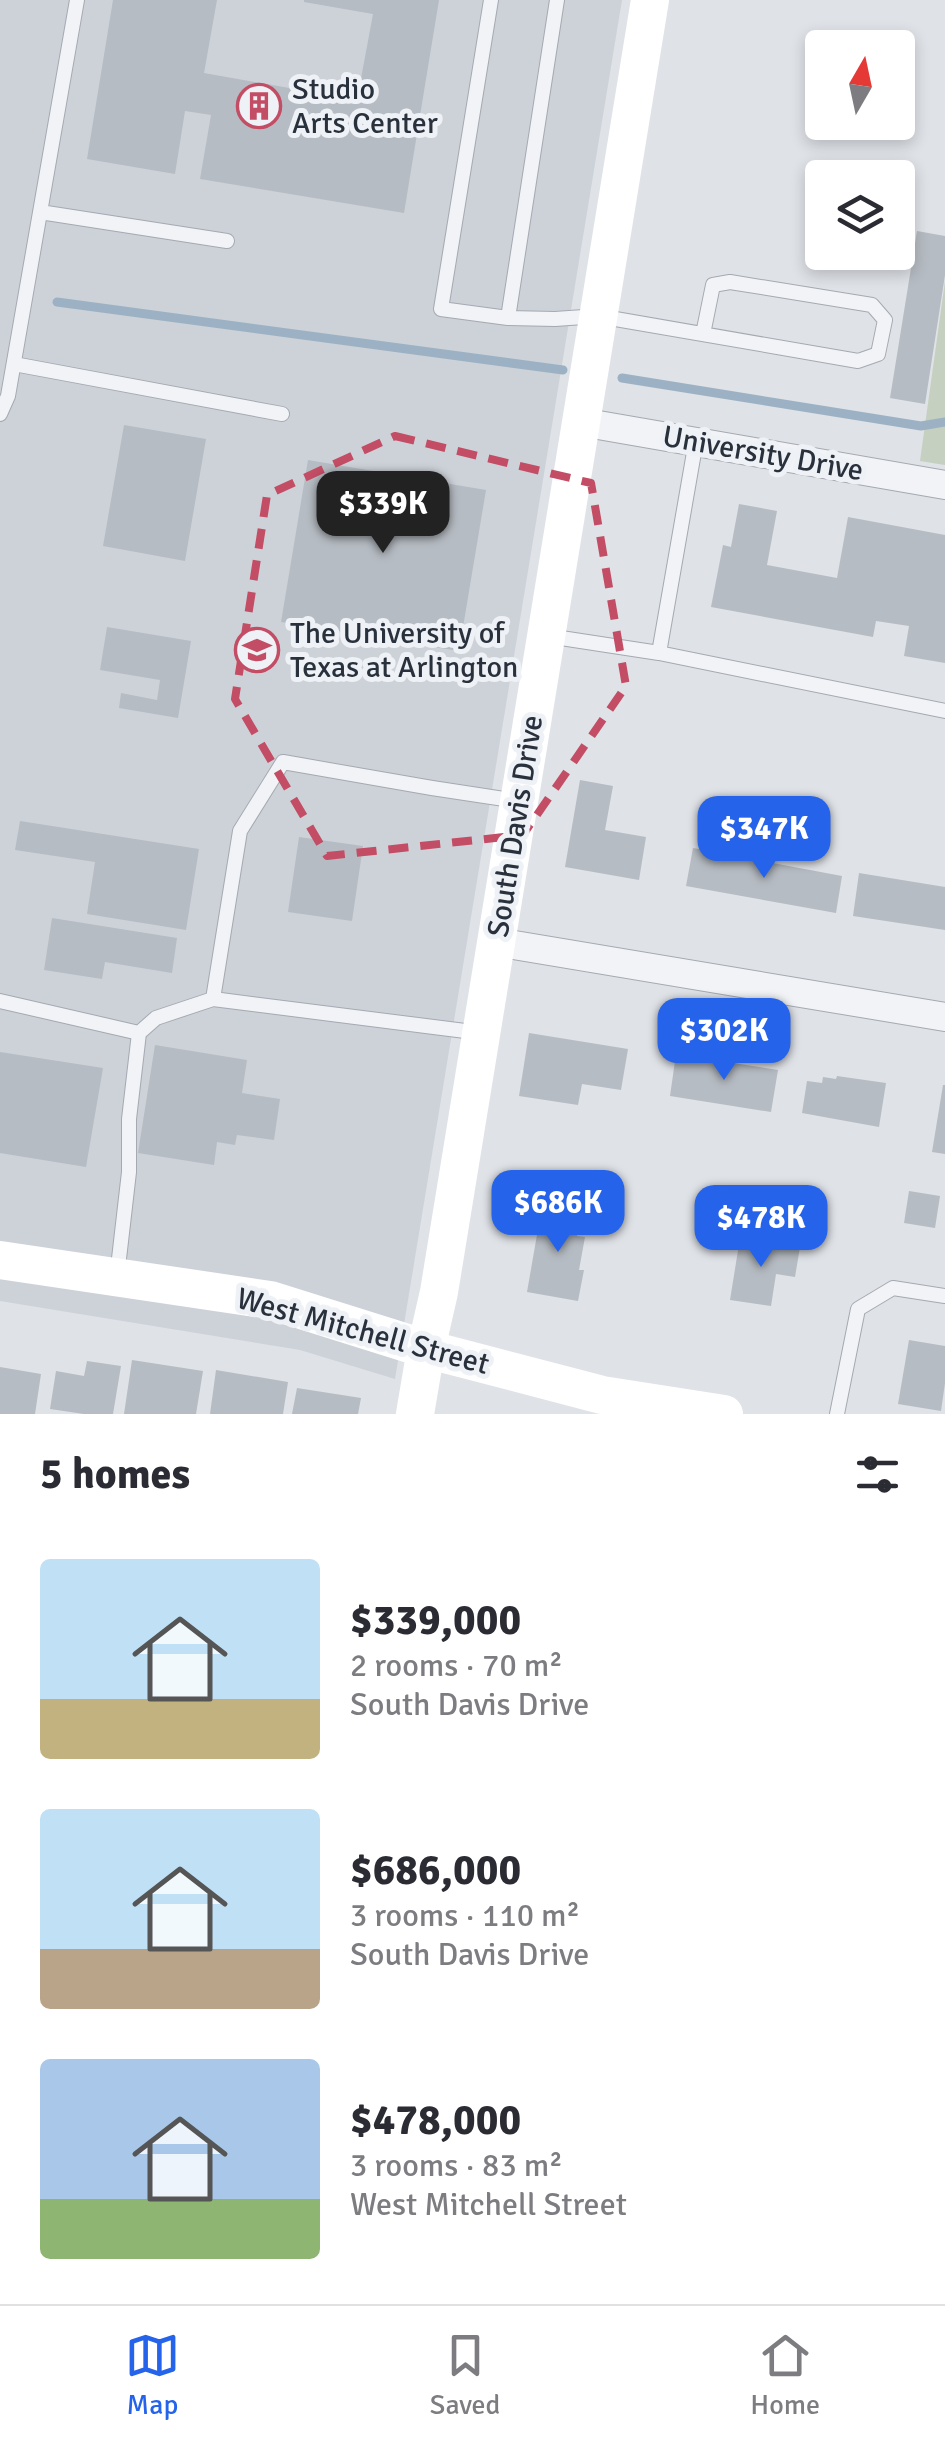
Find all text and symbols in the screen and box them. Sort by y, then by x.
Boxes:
north arrow [805,30,915,140]
map controls [805,30,915,270]
place label: Studio Arts Center [292,71,438,142]
building icon: Studio Arts Center [236,83,282,129]
button: layers [805,160,915,270]
street label: University Drive [660,418,866,489]
pin: $339K [313,471,453,556]
text: $339K [339,484,427,523]
place label: The University of Texas at Arlington [290,615,518,686]
school or university icon: The University of Texas at Arlington [234,627,280,673]
street label: South Davis Drive [480,712,551,940]
pin: $347K [694,796,834,881]
text: $347K [720,809,808,848]
pin: $302K [654,998,794,1083]
text: $302K [680,1011,768,1050]
pin: $686K [488,1170,628,1255]
text: $686K [514,1183,602,1222]
pin: $478K [691,1185,831,1270]
text: $478K [717,1198,805,1237]
street label: West Mitchell Street [233,1280,493,1383]
icon: filters [850,1447,905,1502]
text: 5 homes [40,1449,190,1500]
text: $339,000 [350,1595,521,1646]
icon: home [120,1599,240,1719]
text: 2 rooms · 70 m² [350,1646,563,1685]
text: South Davis Drive [350,1685,589,1724]
text: $686,000 [350,1845,521,1896]
icon: home [120,1849,240,1969]
text: 3 rooms · 110 m² [350,1896,580,1935]
text: South Davis Drive [350,1935,589,1974]
text: $478,000 [350,2095,521,2146]
icon: home [120,2099,240,2219]
text: 3 rooms · 83 m² [350,2146,563,2185]
text: West Mitchell Street [350,2185,627,2224]
tab: Map [125,2328,180,2422]
tab: Saved [430,2328,500,2422]
tab: Home [750,2328,820,2422]

